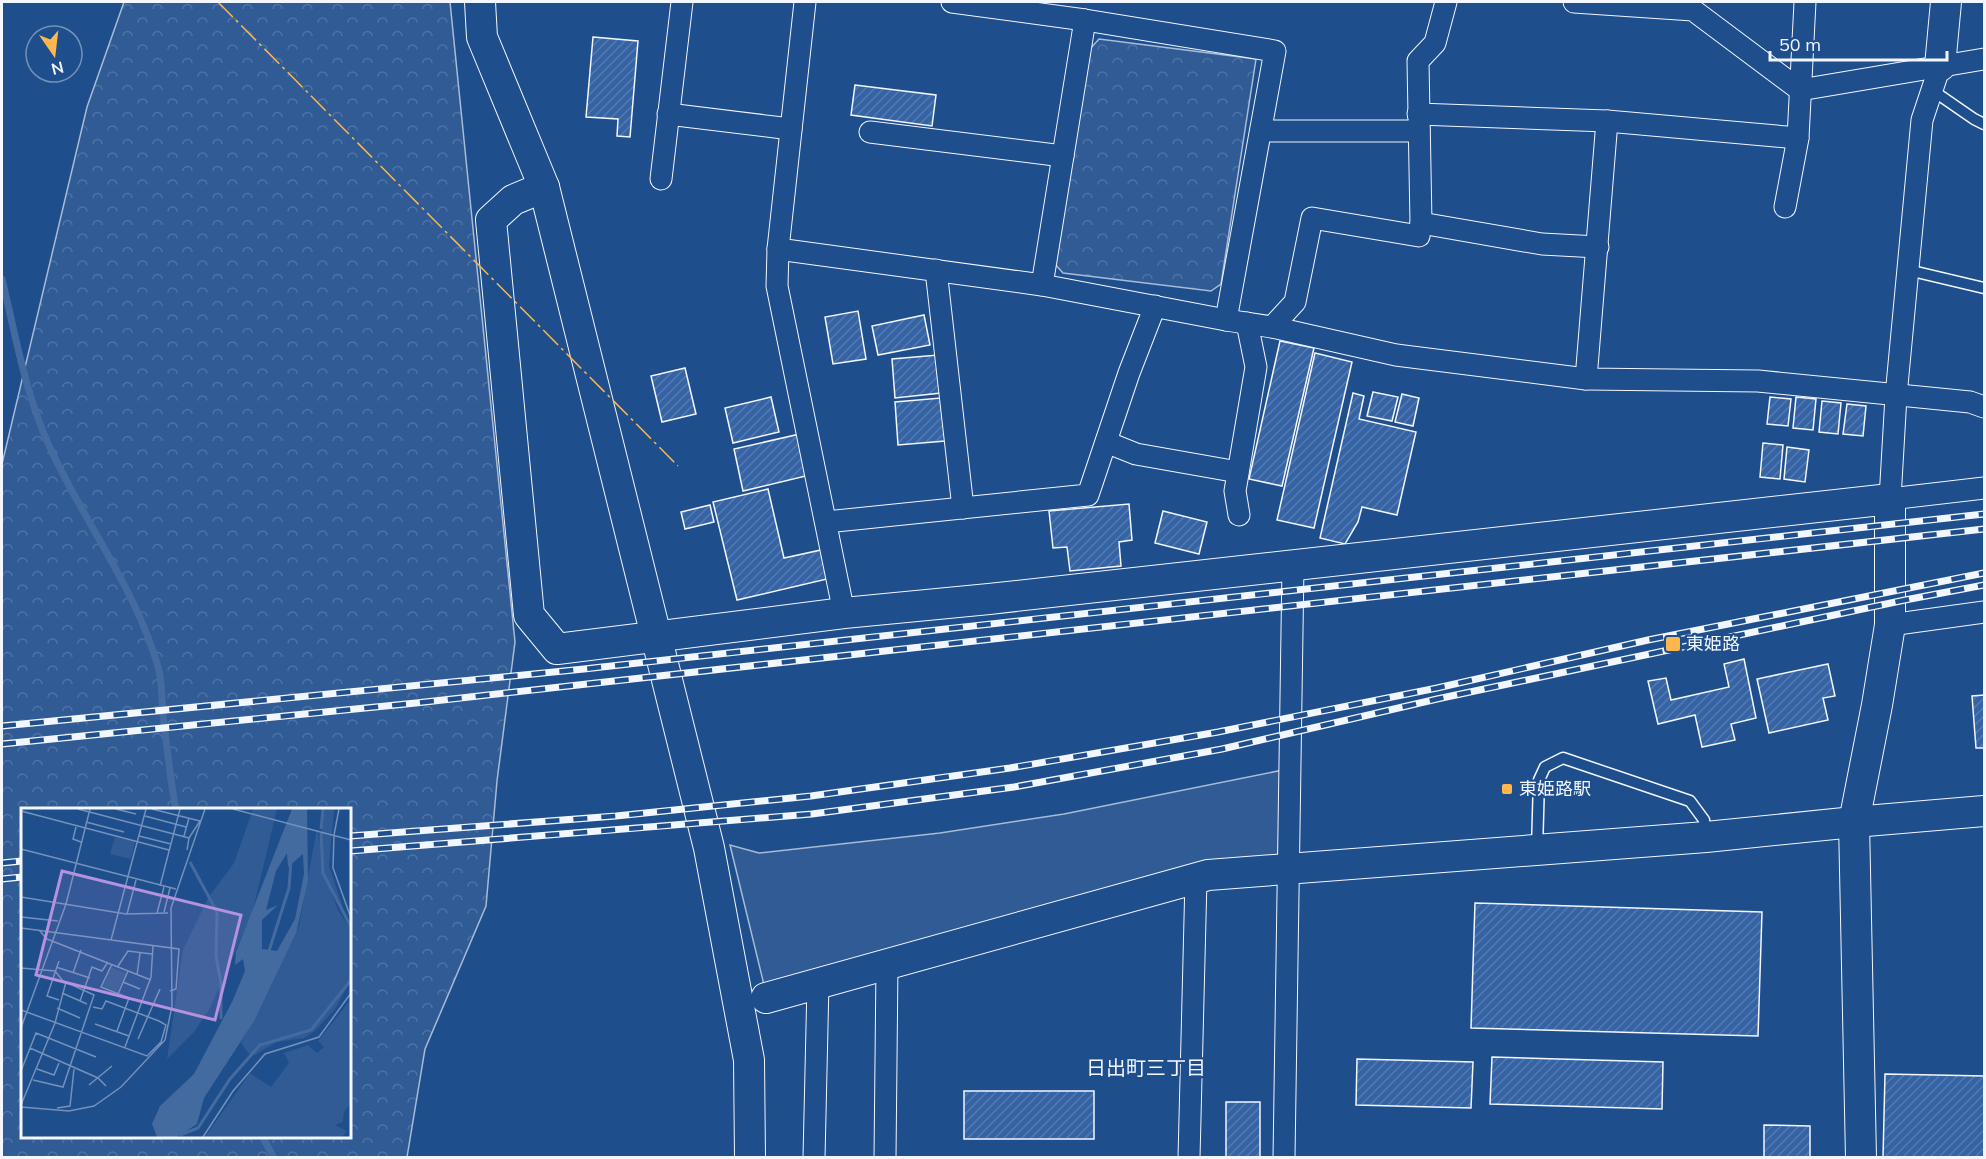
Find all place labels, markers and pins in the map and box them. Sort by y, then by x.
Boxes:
place label: 東姫路 [1686,632,1740,655]
marker: 東姫路 [1664,635,1682,653]
place label: 東姫路駅 [1519,777,1591,800]
marker: 東姫路駅 [1500,782,1514,796]

